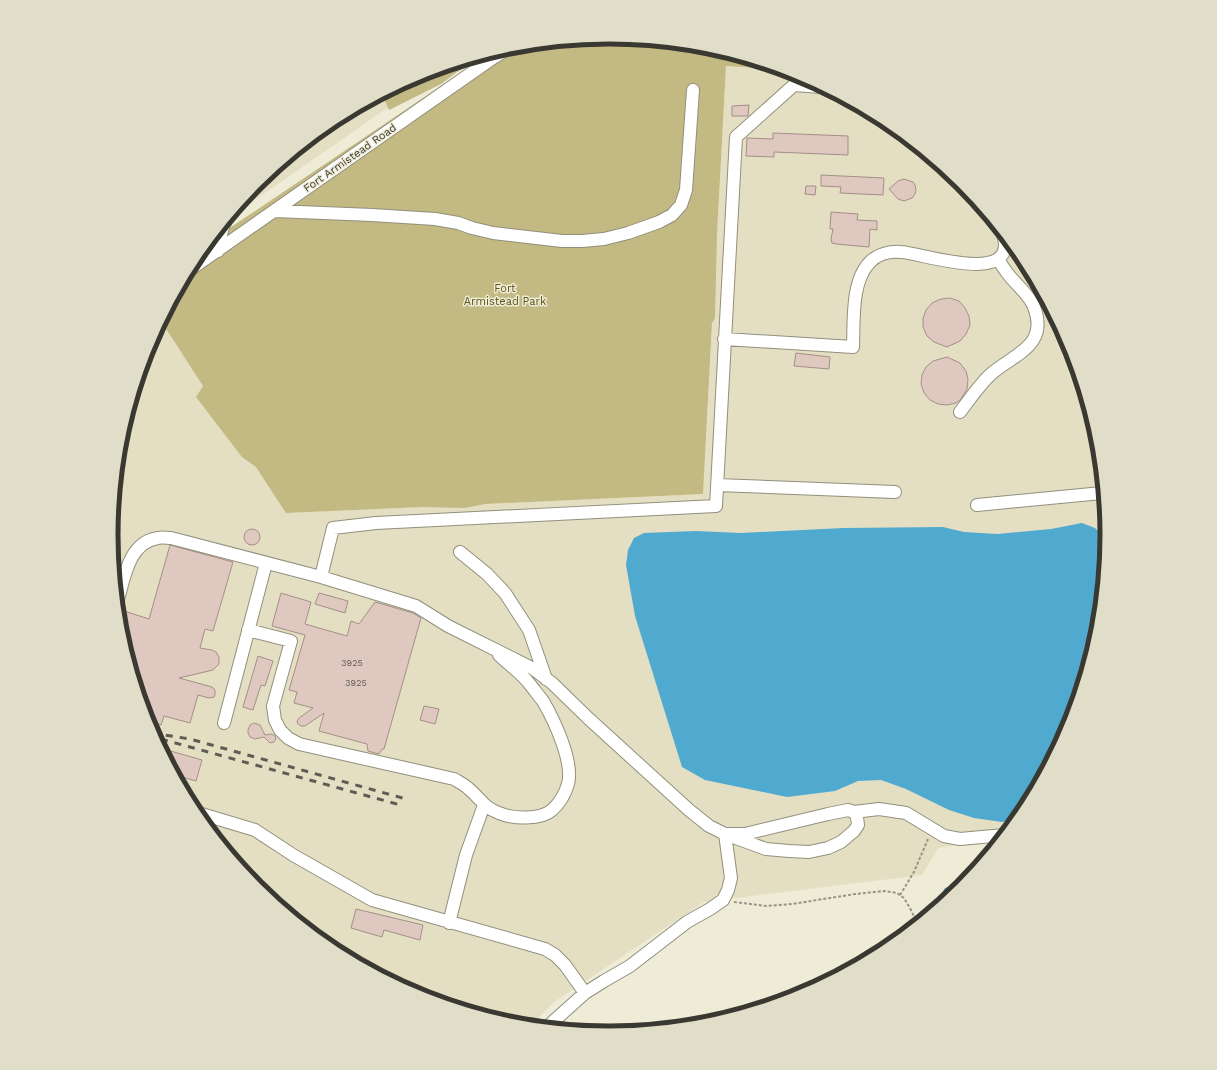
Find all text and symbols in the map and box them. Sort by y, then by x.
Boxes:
street label: Fort Armistead Road [301,121,399,195]
park label: Fort Armistead Park [464,282,546,308]
house number: 3925 [341,658,363,668]
house number: 3925 [345,678,367,688]

